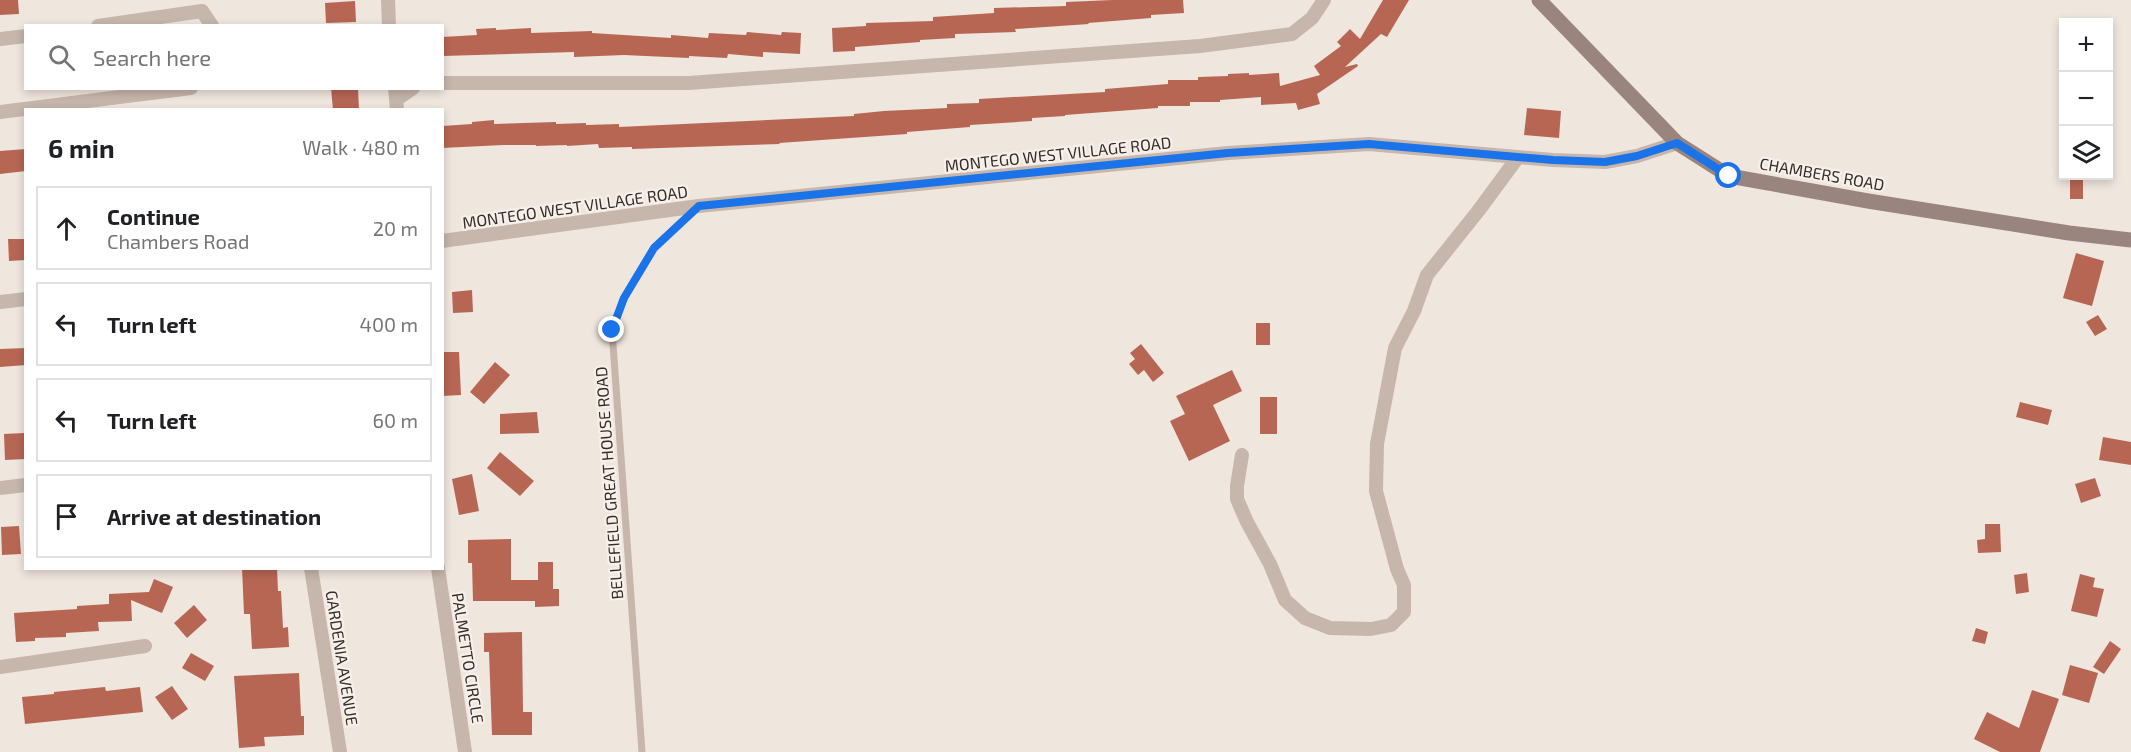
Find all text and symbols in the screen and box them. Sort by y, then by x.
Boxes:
map controls [2059,18,2113,180]
button: + [2059,18,2113,72]
search box [24,24,444,90]
icon: search [45,41,78,74]
text: Search here [93,44,211,70]
button: − [2059,72,2113,126]
button: layers [2059,126,2113,180]
text: 6 min [48,132,115,163]
street label: MONTEGO WEST VILLAGE ROAD [944,132,1172,175]
text: Walk · 480 m [302,135,420,159]
street label: CHAMBERS ROAD [1758,153,1886,194]
route start [1715,162,1741,188]
street label: MONTEGO WEST VILLAGE ROAD [461,181,689,232]
text: Continue [107,203,200,229]
icon: ahead [50,212,83,245]
text: 20 m [373,216,418,240]
text: Chambers Road [107,229,249,253]
icon: left [50,308,83,341]
text: Turn left [107,311,196,337]
text: 400 m [360,312,418,336]
route end [598,316,624,342]
street label: BELLEFIELD GREAT HOUSE ROAD [591,366,626,600]
icon: left [50,404,83,437]
text: Turn left [107,407,196,433]
text: 60 m [373,408,418,432]
icon: arrive [50,500,83,533]
text: Arrive at destination [107,503,321,529]
street label: GARDENIA AVENUE [322,589,363,727]
street label: PALMETTO CIRCLE [449,591,488,725]

